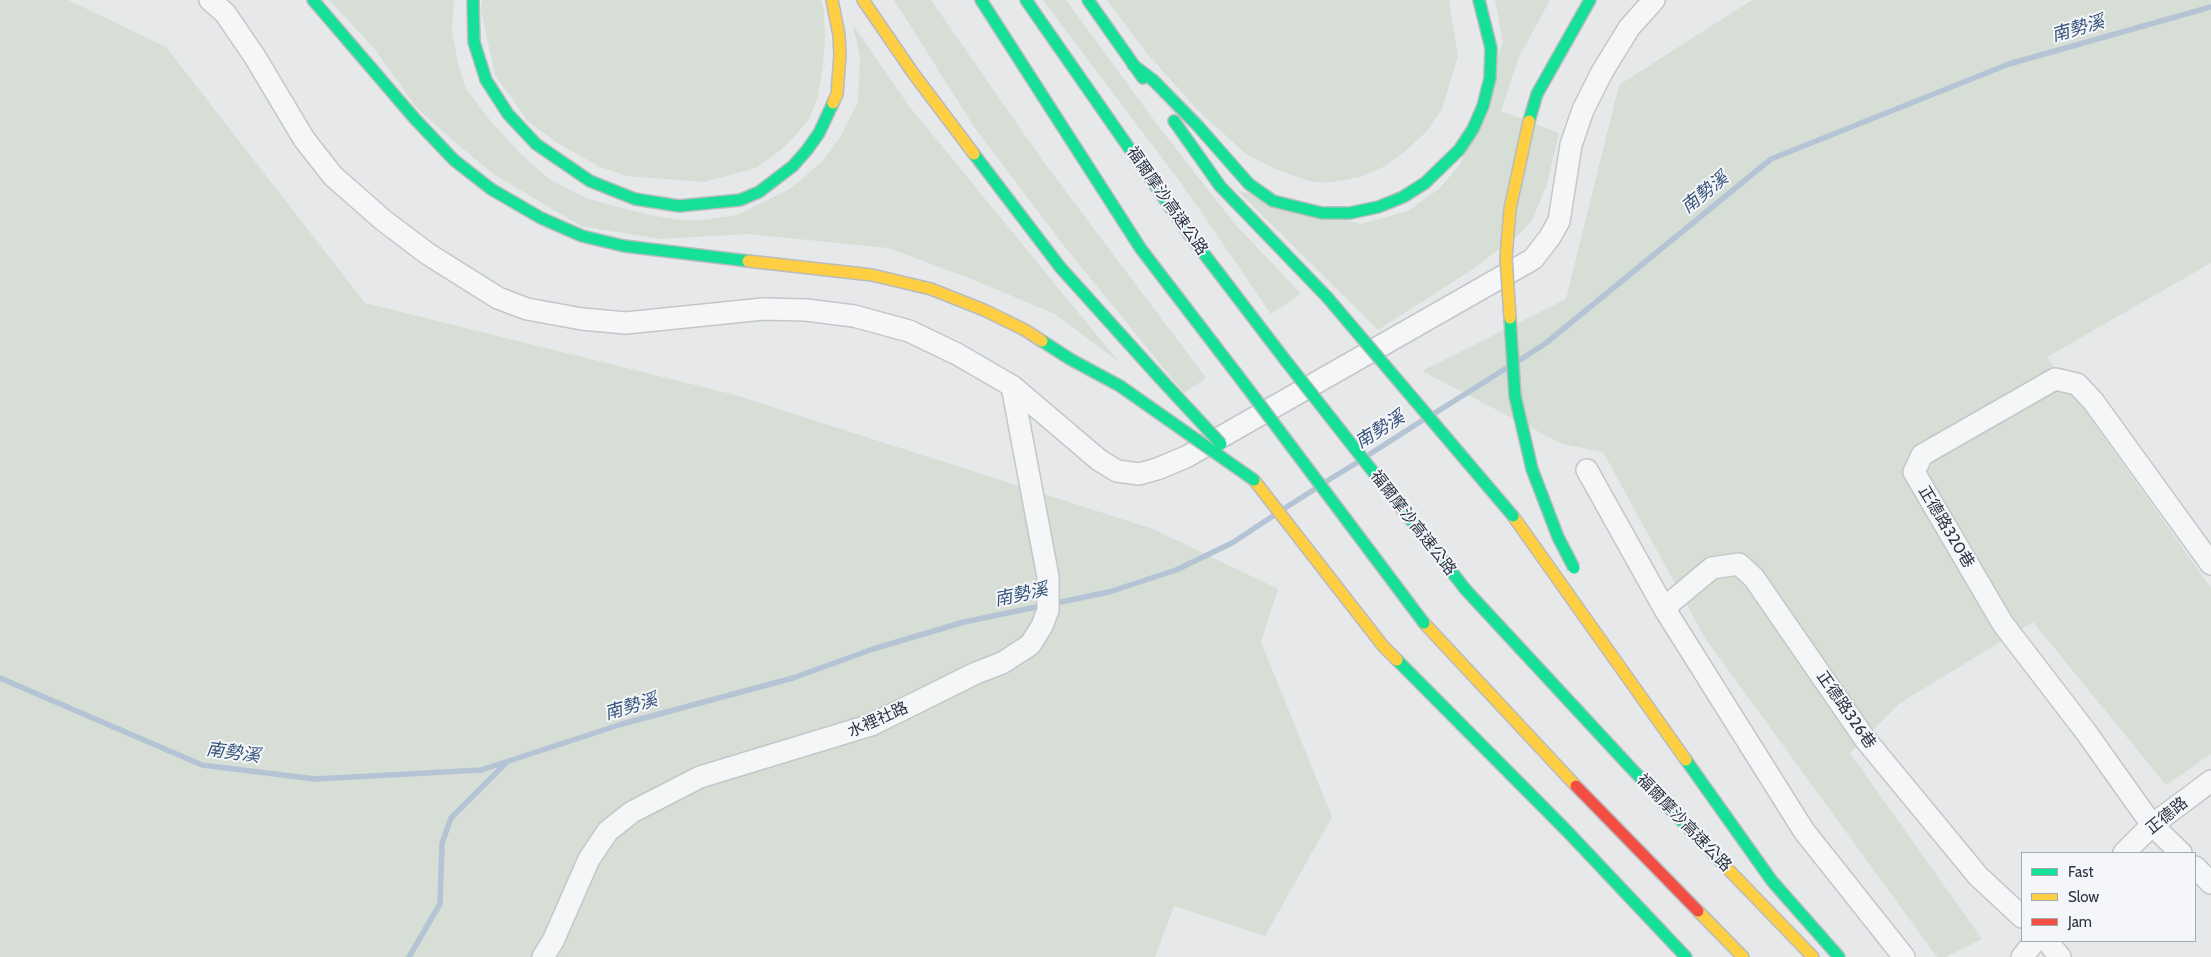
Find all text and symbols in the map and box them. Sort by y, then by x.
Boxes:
water label: 南勢溪 [2049,11,2107,47]
street label: 福爾摩沙高速公路 [1122,143,1212,259]
water label: 南勢溪 [1677,168,1733,218]
water label: 南勢溪 [1351,407,1409,453]
street label: 福爾摩沙高速公路 [1366,467,1460,579]
street label: 正德路320巷 [1914,483,1978,571]
water label: 南勢溪 [992,579,1050,611]
street label: 正德路326巷 [1812,668,1880,752]
water label: 南勢溪 [602,689,660,725]
street label: 水裡社路 [845,698,911,742]
water label: 南勢溪 [205,739,261,767]
street label: 福爾摩沙高速公路 [1633,770,1735,876]
street label: 正德路 [2142,793,2192,839]
legend [2021,852,2196,942]
text: Fast [2068,863,2093,881]
text: Slow [2068,888,2099,906]
text: Jam [2068,913,2092,931]

